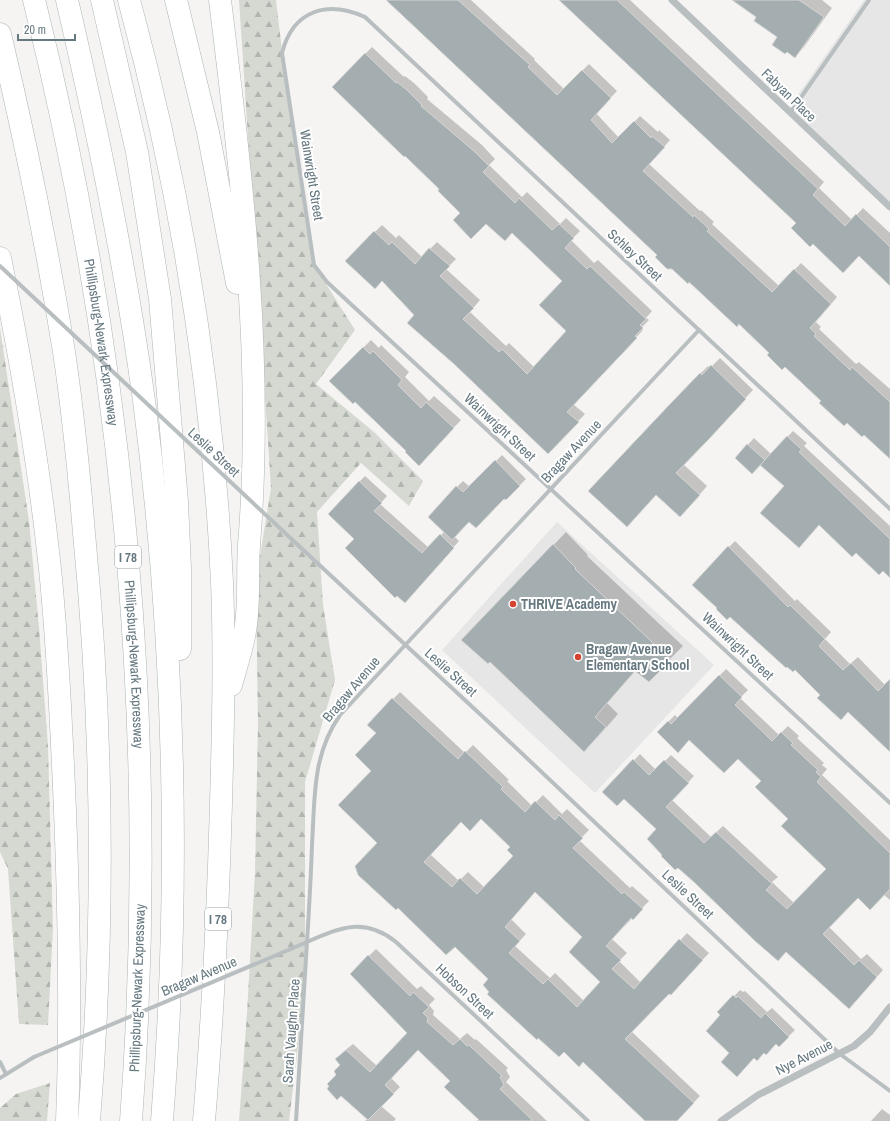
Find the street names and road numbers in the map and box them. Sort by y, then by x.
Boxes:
street label: Fabyan Place [758,64,820,126]
street label: Wainwright Street [296,128,328,222]
street label: Schley Street [604,225,666,285]
street label: Phillipsburg-Newark Expressway [80,257,123,427]
street label: Wainwright Street [460,389,540,465]
street label: Bragaw Avenue [537,416,605,486]
street label: Leslie Street [184,423,244,481]
road number: I 78 [115,546,141,568]
street label: Phillipsburg-Newark Expressway [120,579,148,749]
street label: Wainwright Street [698,608,778,684]
street label: Leslie Street [421,644,481,700]
street label: Bragaw Avenue [318,652,384,726]
street label: Leslie Street [658,865,718,923]
street label: Phillipsburg-Newark Expressway [125,903,149,1072]
road number: I 78 [205,908,231,930]
street label: Bragaw Avenue [159,952,239,1000]
street label: Hobson Street [432,959,498,1023]
street label: Sarah Vaughn Place [278,978,304,1084]
street label: Nye Avenue [772,1035,836,1079]

